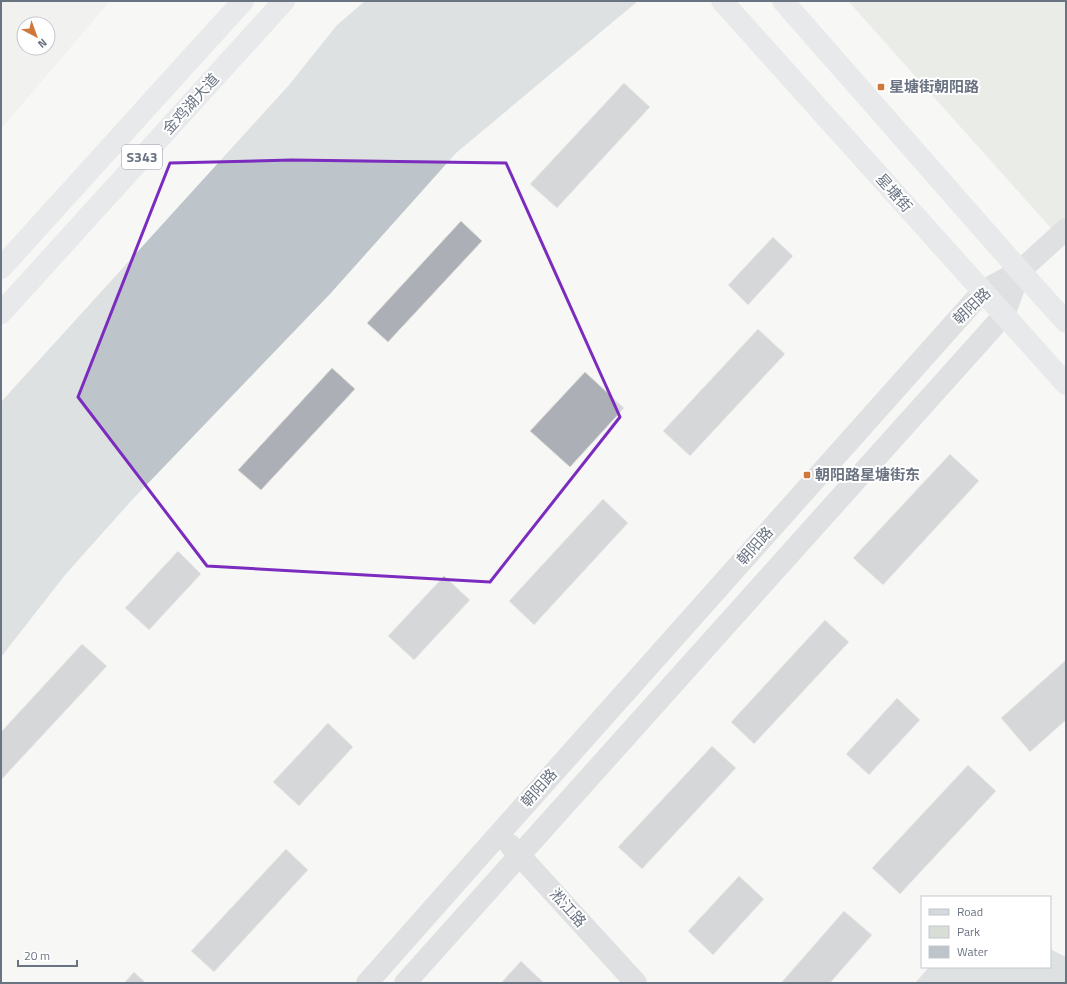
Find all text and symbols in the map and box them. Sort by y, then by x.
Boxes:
north arrow [16,16,56,56]
text: N [34,35,51,52]
street label: 金鸡湖大道 [157,68,224,139]
place label: 星塘街朝阳路 [889,75,979,98]
marker: 星塘街朝阳路 [876,82,886,92]
road number: S343 [122,145,162,169]
street label: 星塘街 [871,168,918,217]
street label: 朝阳路 [947,282,996,330]
place label: 朝阳路星塘街东 [815,463,920,486]
marker: 朝阳路星塘街东 [802,470,812,480]
street label: 朝阳路 [731,521,778,570]
street label: 朝阳路 [515,763,562,812]
street label: 淞江路 [545,883,592,932]
legend [921,896,1051,968]
text: Road [957,902,983,921]
text: Park [957,922,980,941]
scale bar [18,942,77,968]
text: Water [957,942,988,961]
text: 20 m [24,946,50,965]

